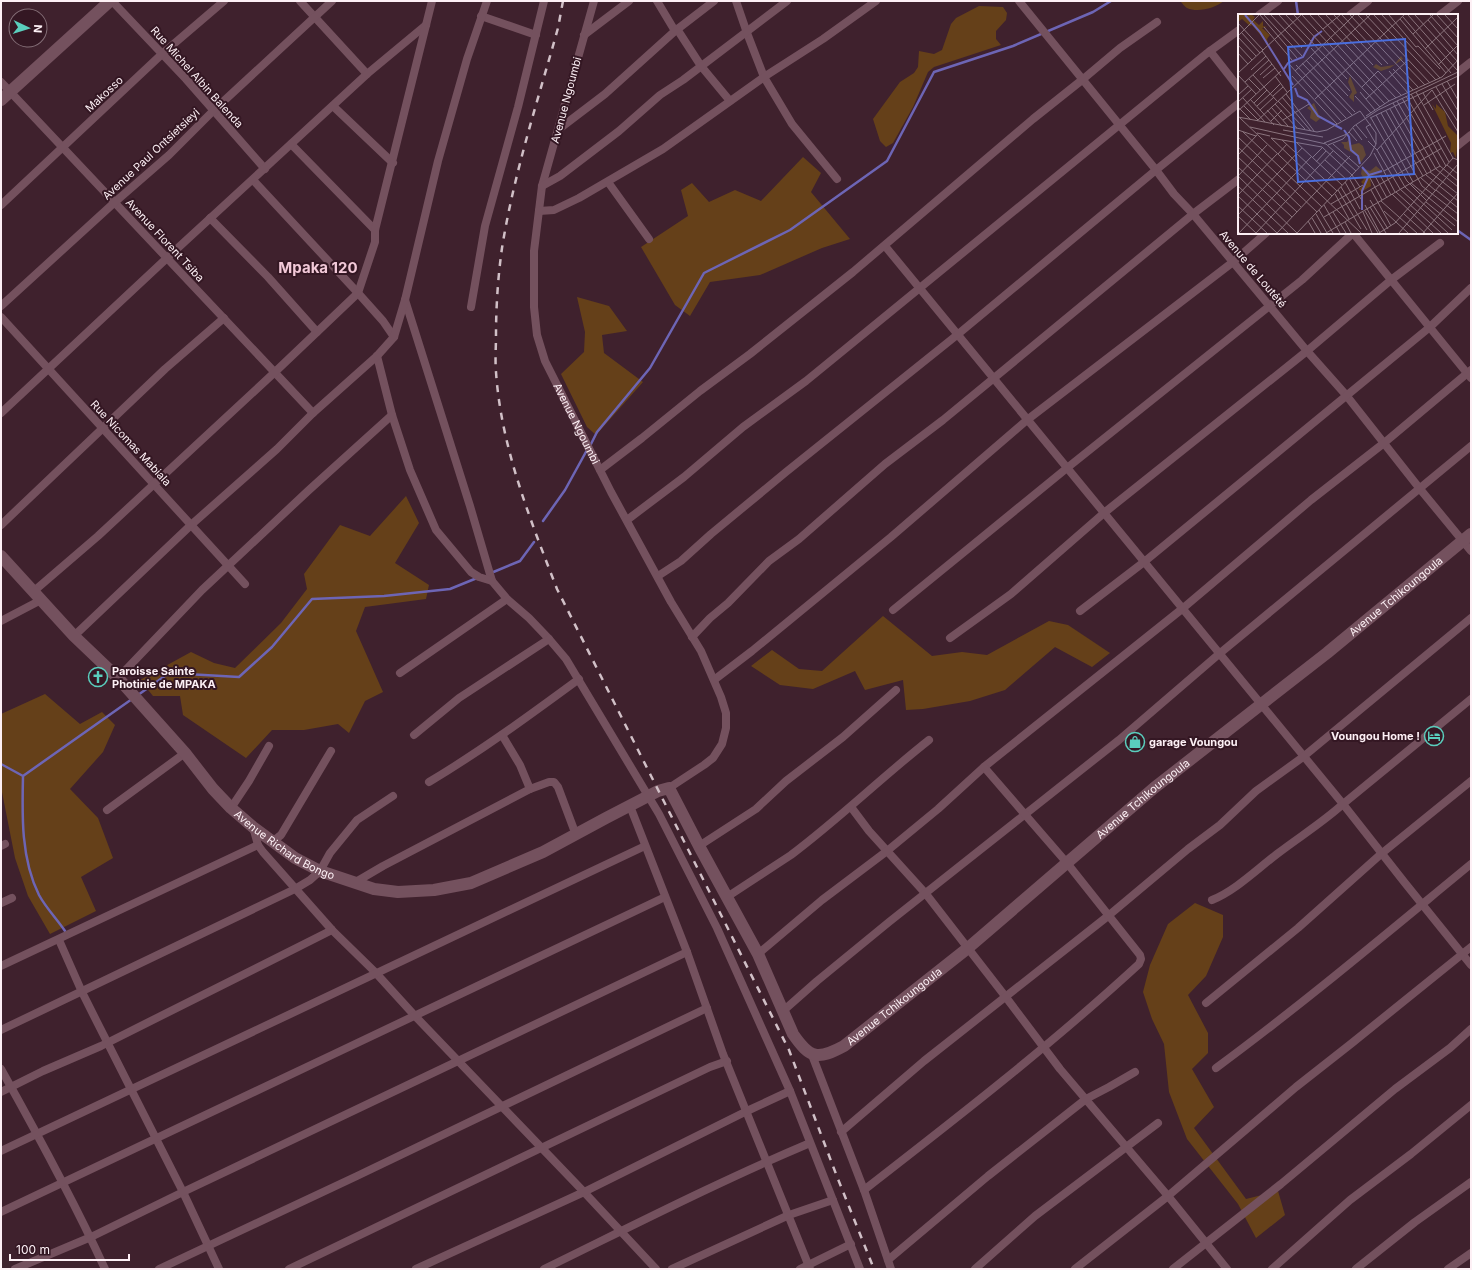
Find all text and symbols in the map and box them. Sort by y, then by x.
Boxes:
north arrow [8,8,48,48]
inset map [1238,14,1458,234]
street label: Rue Michel Albin Balenda [148,23,246,131]
text: N [31,24,45,33]
street label: Avenue Ngoumbi [548,55,584,145]
street label: Makosso [82,73,126,115]
street label: Avenue Paul Ontsietsieyi [100,105,202,203]
street label: Avenue Florent Tsiba [123,195,207,285]
street label: Avenue de Loutété [1216,227,1290,311]
district label: Mpaka 120 [278,258,358,277]
street label: Avenue Ngoumbi [550,381,603,466]
street label: Rue Nicomas Mabiala [88,397,174,489]
street label: Avenue Tchikoungoula [1346,553,1446,639]
place label: Paroisse Sainte Photinie de MPAKA [112,664,216,691]
church icon: Paroisse Sainte Photinie de MPAKA [87,666,109,688]
hotel icon: Voungou Home ! [1423,725,1445,747]
place label: Voungou Home ! [1331,729,1420,743]
shop icon: garage Voungou [1124,731,1146,753]
place label: garage Voungou [1149,735,1238,749]
street label: Avenue Tchikoungoula [1093,756,1193,842]
street label: Avenue Richard Bongo [231,807,337,883]
street label: Avenue Tchikoungoula [844,964,945,1048]
scale bar [10,1236,129,1262]
text: 100 m [16,1242,50,1257]

